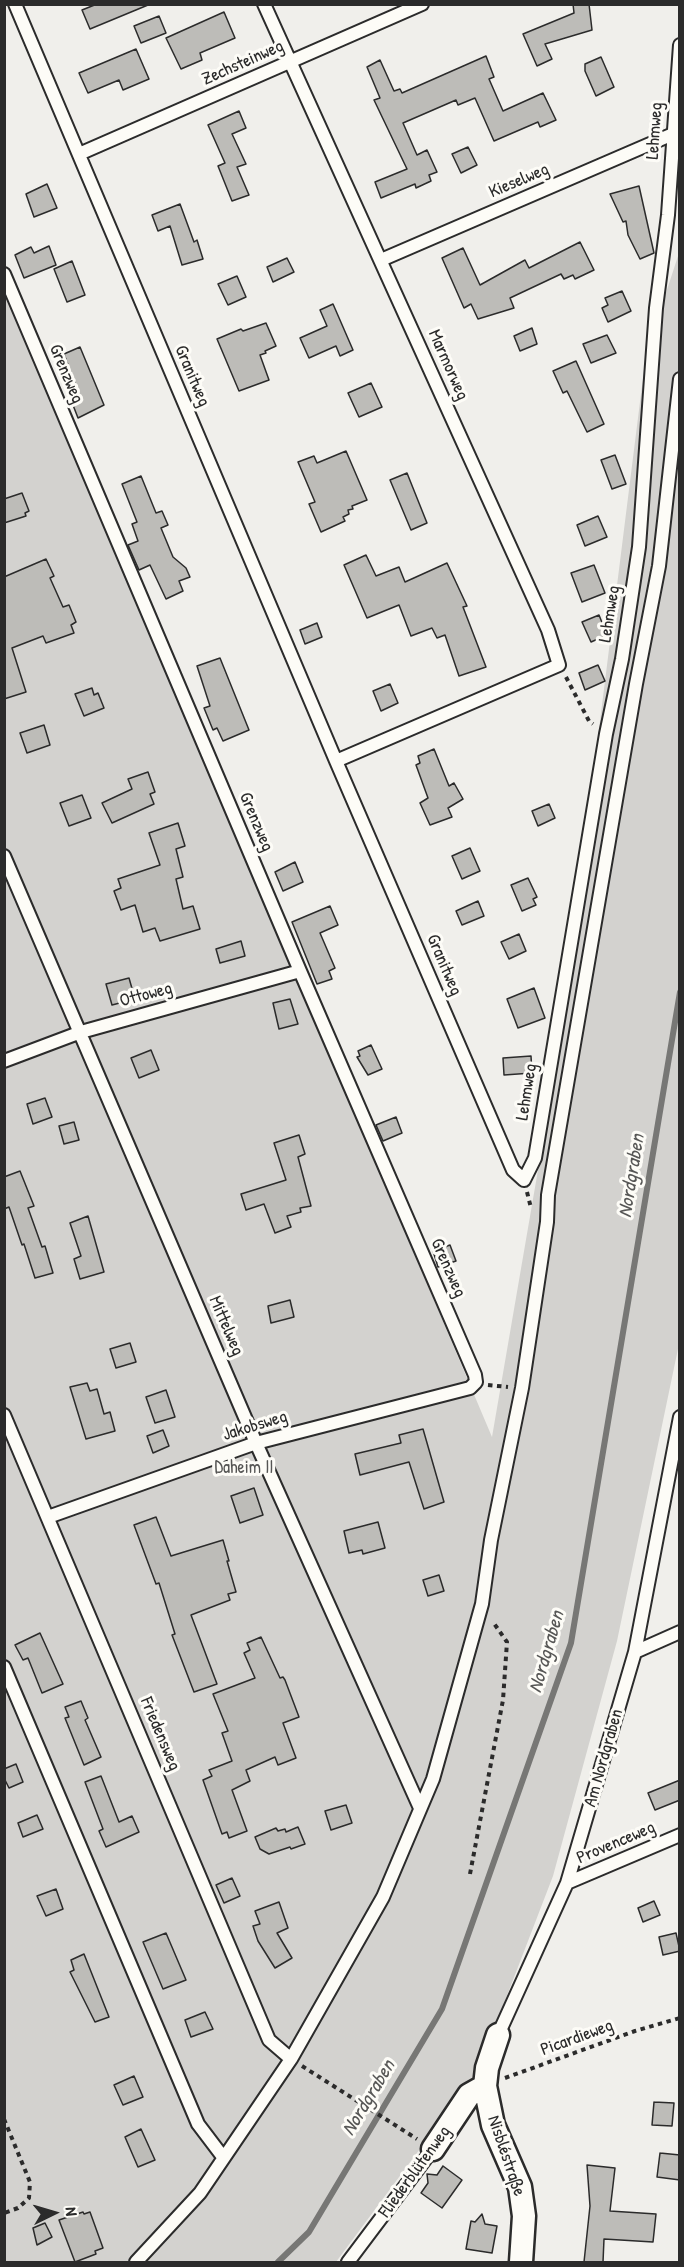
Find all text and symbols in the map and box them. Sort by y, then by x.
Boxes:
street label: Zechsteinweg [199,35,287,91]
street label: Lehmweg [642,102,668,160]
street label: Kieselweg [486,159,552,203]
street label: Marmorweg [423,327,473,403]
street label: Grenzweg [44,341,88,407]
street label: Granitweg [169,342,215,410]
street label: Lehmweg [595,584,625,644]
street label: Grenzweg [234,789,278,855]
street label: Granitweg [421,931,467,999]
street label: Ottoweg [118,978,174,1012]
street label: Lehmweg [512,1062,542,1122]
water label: Nordgraben [614,1133,650,1219]
street label: Grenzweg [426,1235,470,1301]
street label: Mittelweg [204,1293,248,1359]
street label: Jakobsweg [220,1406,290,1446]
park label: Daheim II [214,1457,274,1479]
water label: Nordgraben [524,1608,570,1696]
street label: Friedensweg [135,1694,185,1774]
street label: Am Nordgraben [580,1707,628,1809]
street label: Provenceweg [574,1817,658,1869]
street label: Picardieweg [538,2015,616,2061]
water label: Nordgraben [337,2056,401,2140]
street label: Nisbléstraße [482,2113,530,2199]
street label: Fliederblütenweg [374,2122,456,2222]
north arrow [24,2183,84,2243]
text: N [61,2206,83,2217]

